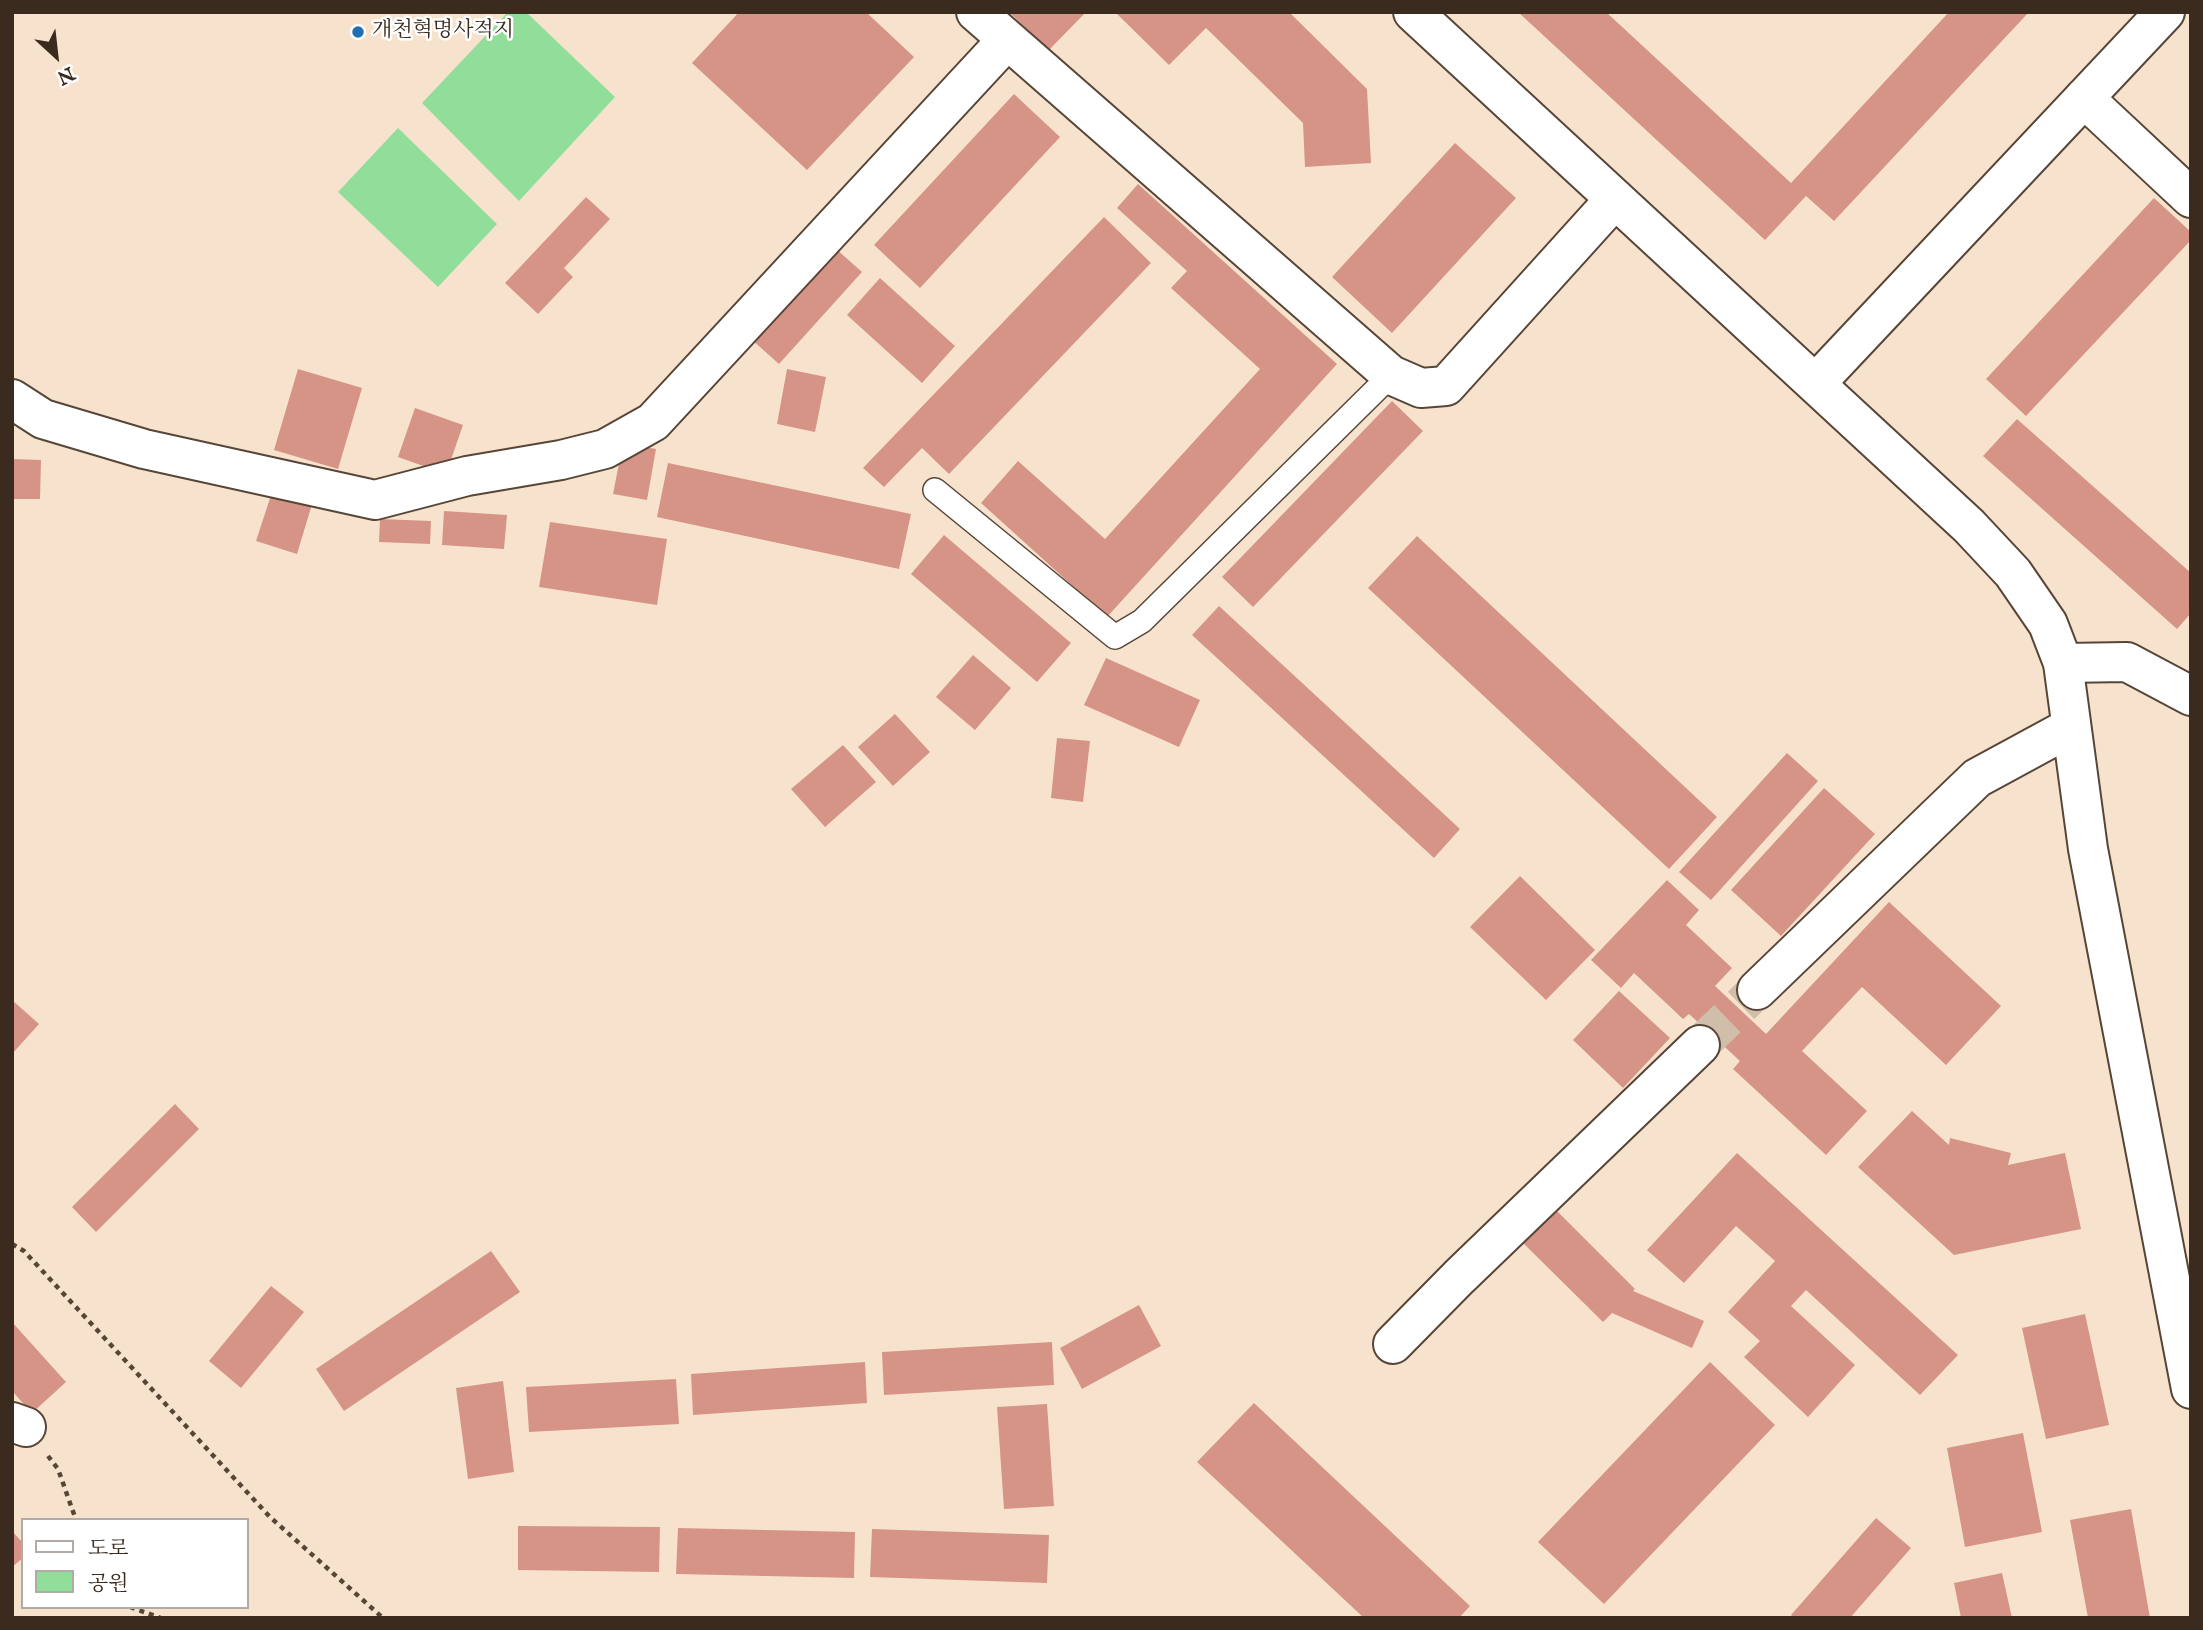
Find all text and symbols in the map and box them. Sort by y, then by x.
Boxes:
place label: 개천혁명사적지 [372,19,514,45]
north arrow [21,21,91,91]
marker: 개천혁명사적지 [350,24,366,40]
text: N [53,60,78,89]
legend [21,1518,248,1609]
text: 도로 [88,1536,129,1563]
text: 공원 [88,1571,129,1598]

